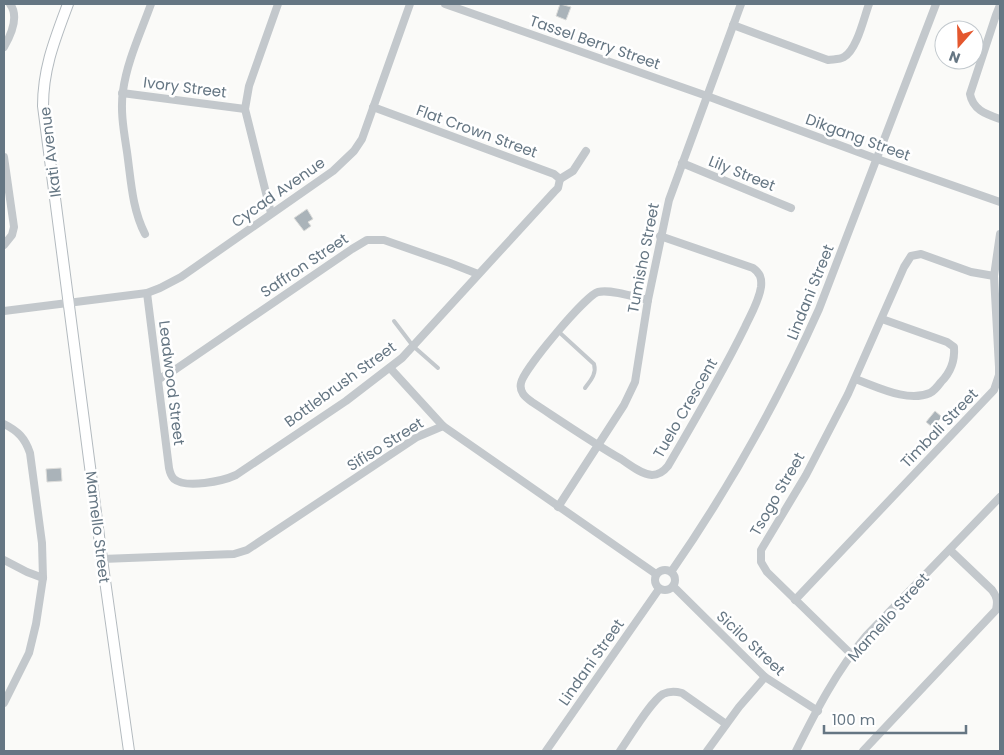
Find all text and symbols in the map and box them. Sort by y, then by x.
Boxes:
street label: Tassel Berry Street [527,10,663,74]
north arrow [934,20,984,70]
text: N [946,46,963,68]
street label: Ivory Street [142,71,228,103]
street label: Flat Crown Street [414,99,540,163]
street label: Ikati Avenue [34,106,66,198]
street label: Dikgang Street [803,108,913,166]
street label: Lily Street [706,150,778,196]
street label: Cycad Avenue [227,152,329,232]
street label: Tumisho Street [622,201,664,315]
street label: Saffron Street [256,228,352,302]
street label: Lindani Street [781,241,839,343]
street label: Leadwood Street [154,319,190,447]
street label: Bottlebrush Street [280,336,400,432]
street label: Tuelo Crescent [648,354,722,462]
street label: Timbali Street [896,384,982,472]
street label: Sifiso Street [343,412,427,476]
street label: Tsogo Street [745,448,809,540]
street label: Mamello Street [81,470,115,584]
street label: Mamello Street [842,568,934,666]
street label: Sicilo Street [712,606,790,680]
street label: Lindani Street [553,614,629,710]
scale bar [824,702,966,734]
text: 100 m [832,709,875,730]

